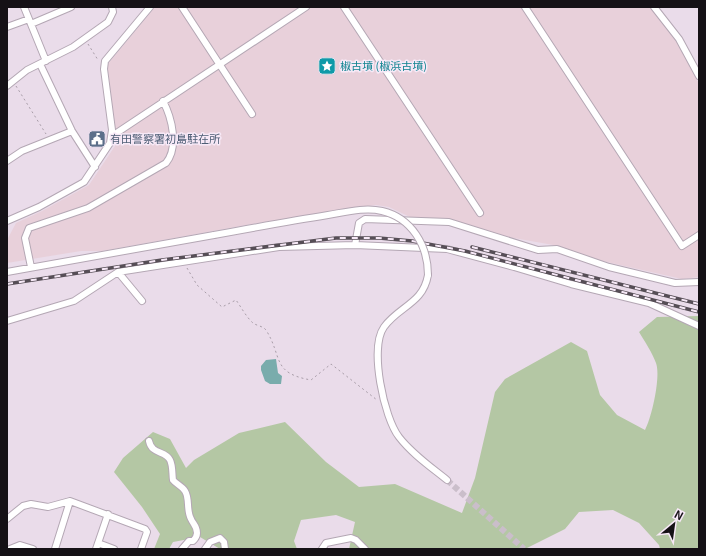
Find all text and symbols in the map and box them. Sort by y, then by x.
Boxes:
place icon: 椒古墳 (椒浜古墳) [317,56,337,76]
place label: 椒古墳 (椒浜古墳) [340,57,427,73]
public building icon: 有田警察署初島駐在所 [87,129,107,149]
place label: 有田警察署初島駐在所 [110,130,221,146]
north arrow [654,504,694,544]
text: N [672,505,687,523]

